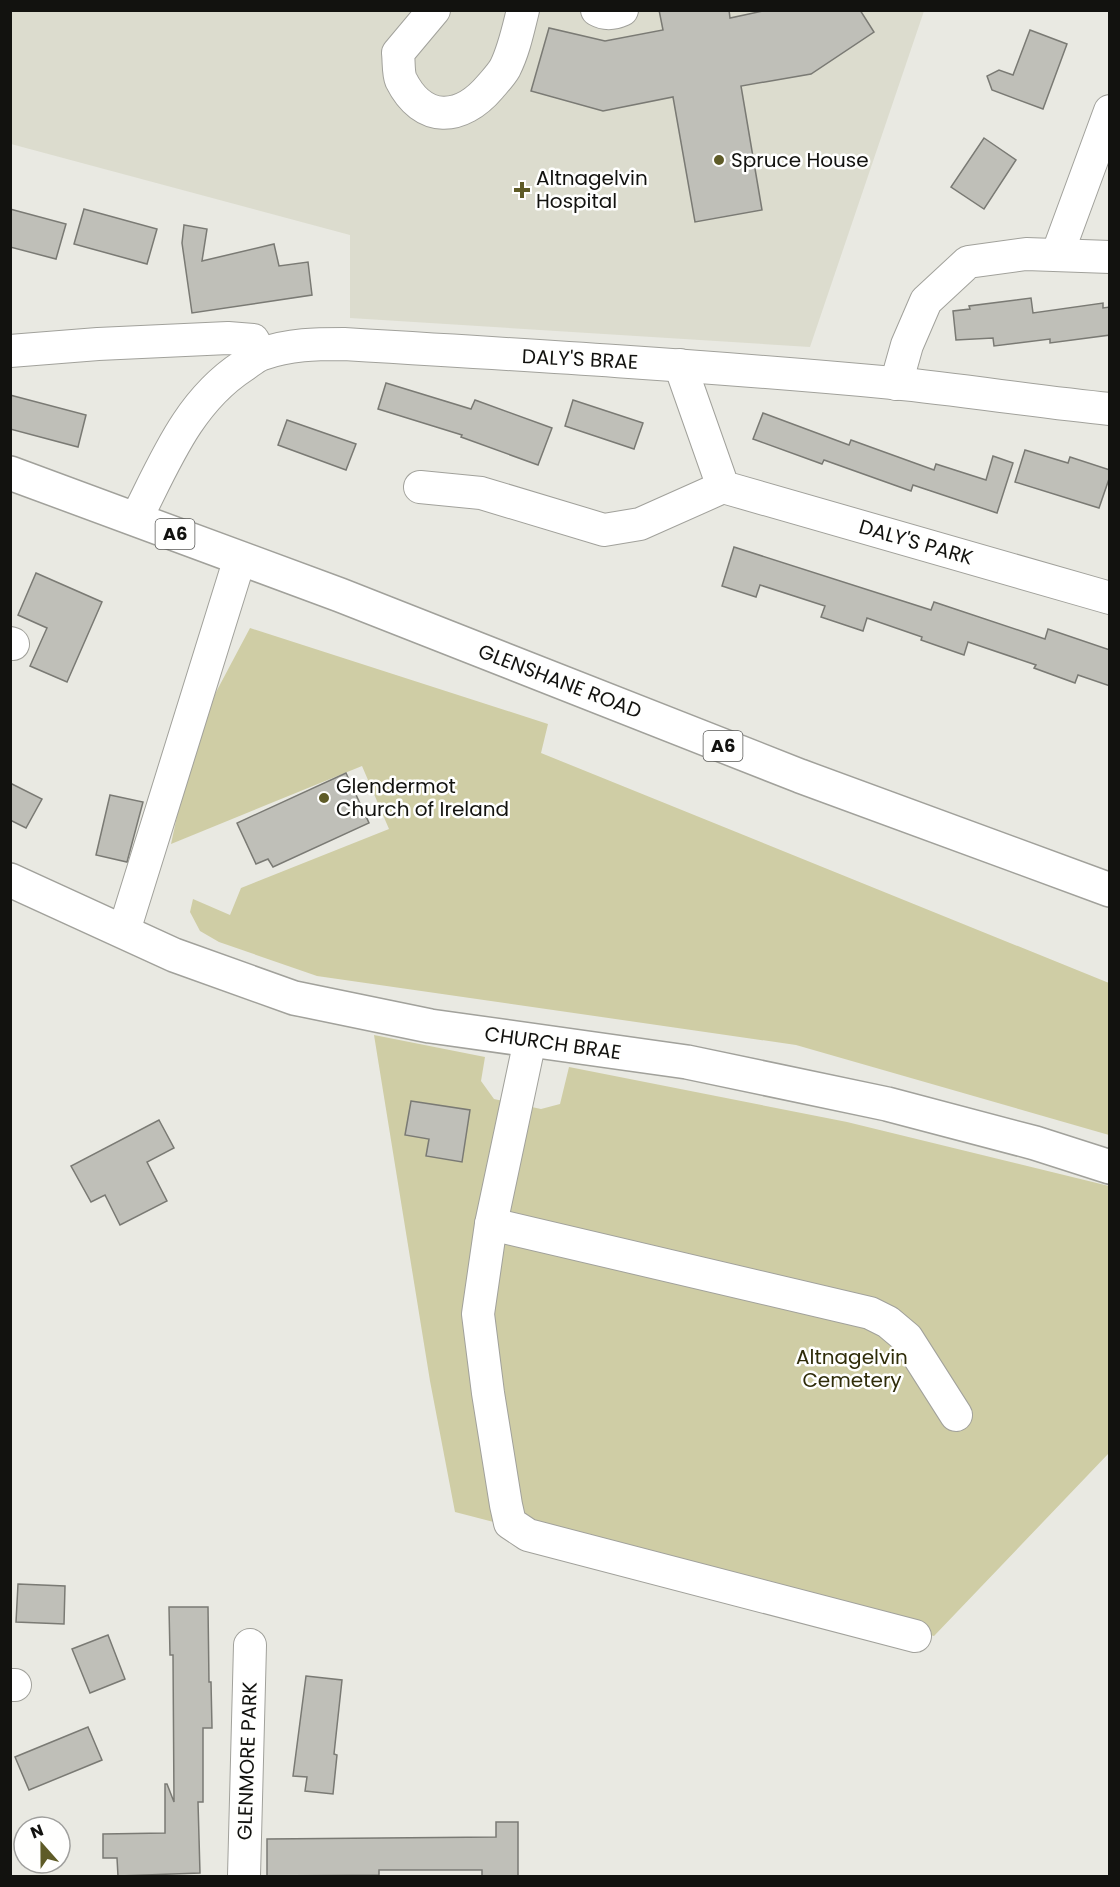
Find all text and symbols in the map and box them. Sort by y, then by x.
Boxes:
place label: Spruce House [731,146,869,174]
marker: Spruce House [712,153,726,167]
place label: Altnagelvin Hospital [536,164,648,215]
marker: Altnagelvin Hospital [513,181,531,199]
street label: DALY'S BRAE [521,342,639,376]
street label: DALY'S PARK [856,512,976,572]
road number: A6 [156,519,195,549]
street label: GLENSHANE ROAD [474,637,646,725]
road number: A6 [704,731,742,761]
place label: Glendermot Church of Ireland [336,772,509,823]
marker: Glendermot Church of Ireland [317,791,331,805]
street label: CHURCH BRAE [483,1020,623,1066]
park label: Altnagelvin Cemetery [796,1343,908,1394]
street label: GLENMORE PARK [230,1681,264,1841]
north arrow [12,1815,72,1875]
text: N [27,1819,47,1844]

